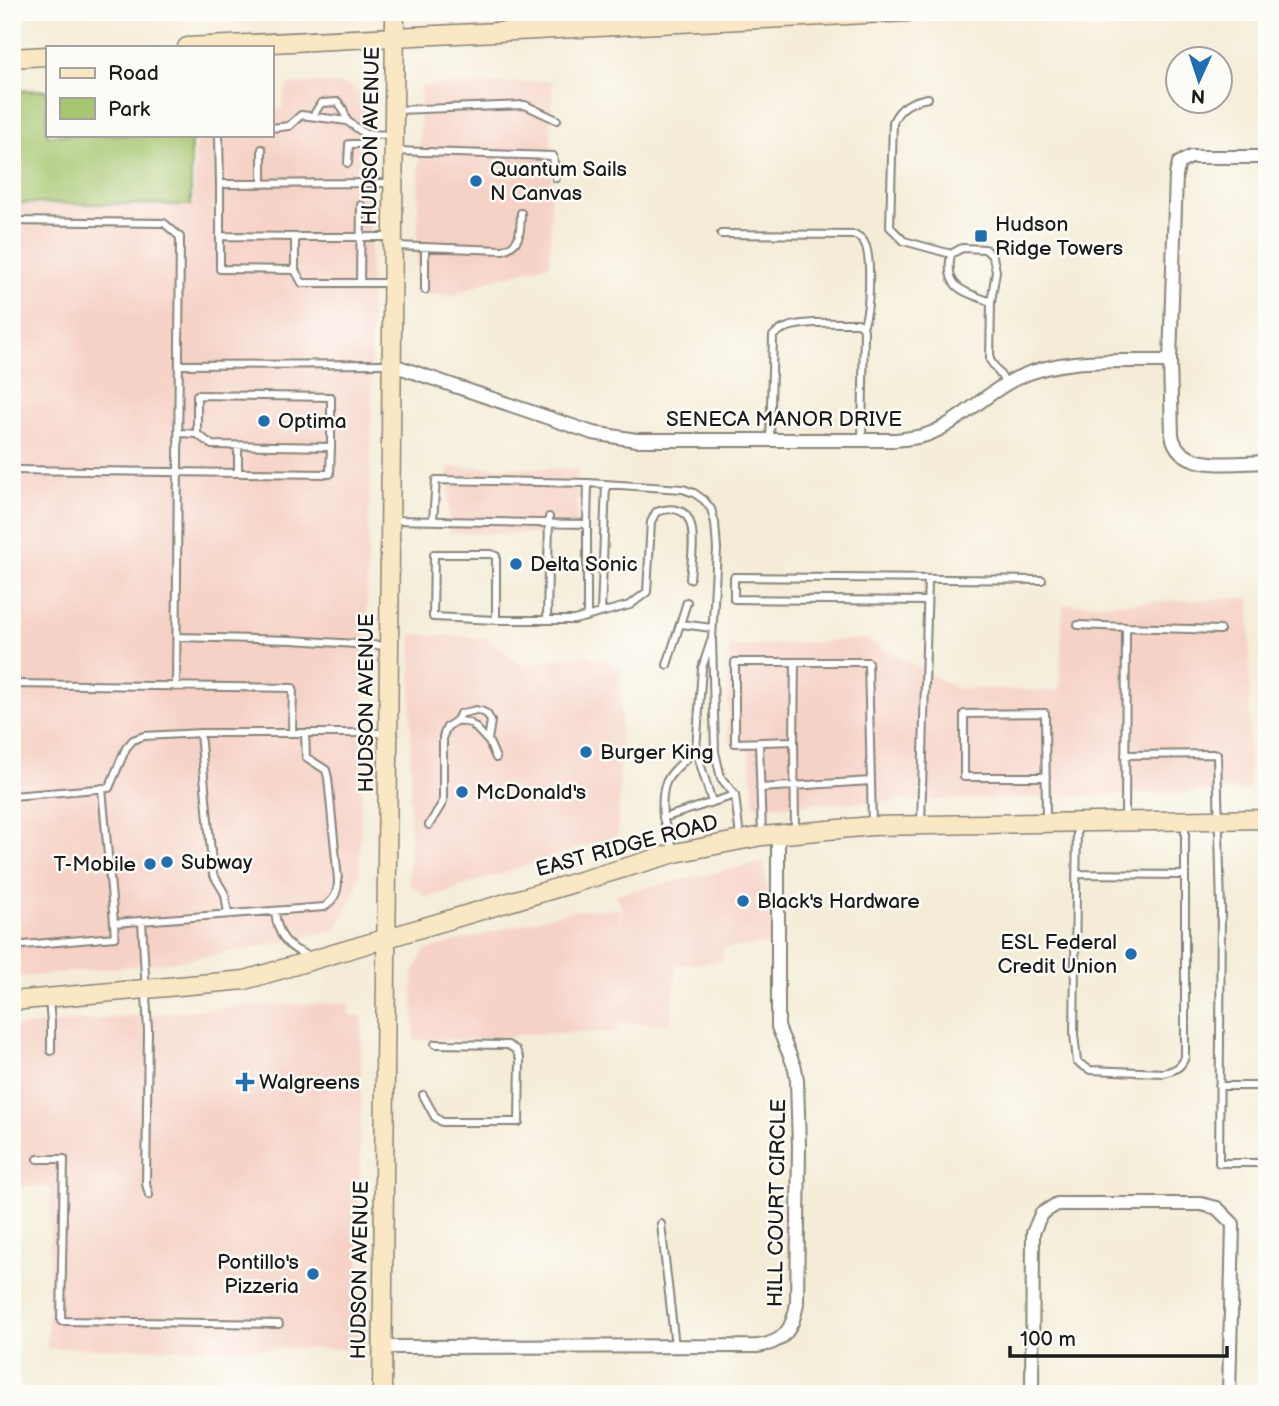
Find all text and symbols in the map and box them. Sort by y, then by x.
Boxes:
legend [46,46,273,136]
street label: HUDSON AVENUE [357,46,385,226]
north arrow [1164,46,1234,116]
text: Road [108,61,159,86]
text: N [1190,84,1206,107]
text: Park [108,97,151,122]
place label: Quantum Sails N Canvas [490,157,627,206]
marker: Quantum Sails N Canvas [468,173,484,189]
place label: Hudson Ridge Towers [995,212,1123,261]
marker: Hudson Ridge Towers [973,228,989,244]
street label: SENECA MANOR DRIVE [666,407,902,432]
place label: Optima [278,409,347,434]
marker: Optima [256,413,272,429]
place label: Delta Sonic [530,552,638,577]
marker: Delta Sonic [508,556,524,572]
street label: HUDSON AVENUE [354,614,379,792]
place label: Burger King [600,740,714,765]
marker: Burger King [578,744,594,760]
place label: McDonald's [476,780,586,805]
marker: McDonald's [454,784,470,800]
street label: EAST RIDGE ROAD [533,810,721,882]
place label: Subway [181,850,253,875]
place label: T-Mobile [54,852,136,877]
marker: Subway [159,854,175,870]
marker: T-Mobile [142,856,158,872]
place label: Black's Hardware [757,889,920,914]
marker: Black's Hardware [735,893,751,909]
place label: ESL Federal Credit Union [997,930,1117,979]
marker: ESL Federal Credit Union [1123,946,1139,962]
place label: Walgreens [259,1070,360,1095]
marker: Walgreens [237,1074,253,1090]
street label: HILL COURT CIRCLE [763,1099,791,1307]
street label: HUDSON AVENUE [346,1180,374,1360]
place label: Pontillo's Pizzeria [217,1250,299,1299]
marker: Pontillo's Pizzeria [305,1266,321,1282]
scale bar [1010,1315,1226,1359]
text: 100 m [1020,1327,1076,1352]

